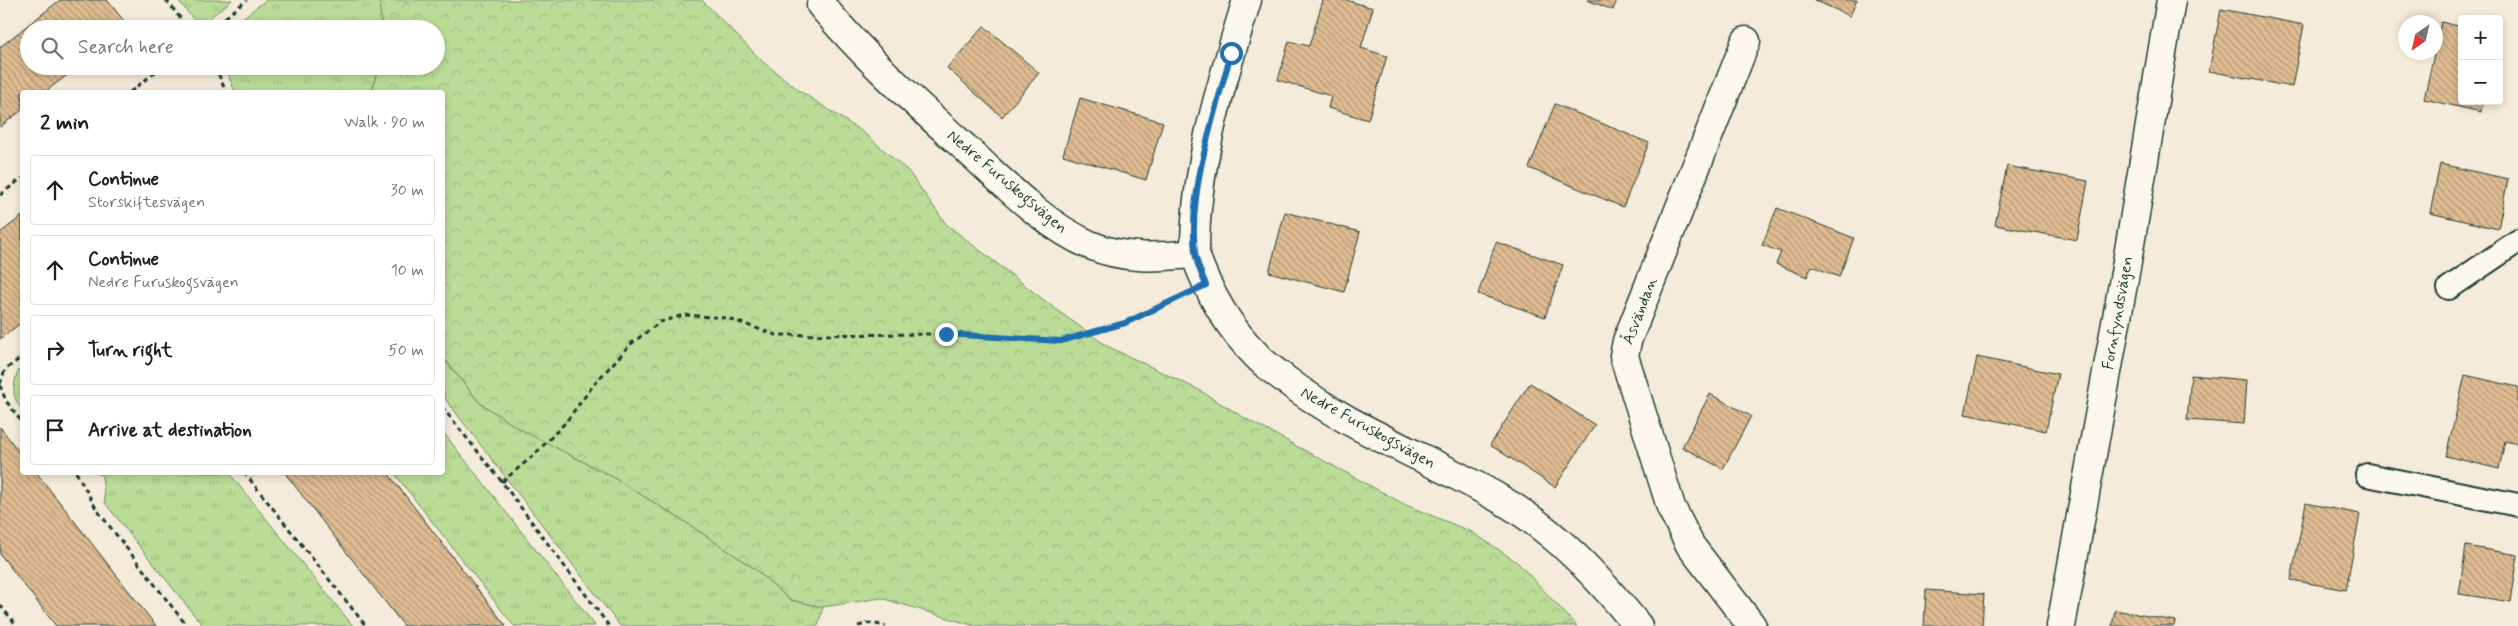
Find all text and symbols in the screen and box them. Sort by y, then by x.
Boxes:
north arrow [2398,15,2443,60]
map controls [2458,15,2503,105]
button: + [2458,15,2503,60]
search box [20,20,445,75]
icon: search [38,34,66,62]
text: Search here [78,35,174,60]
route start [1220,42,1243,65]
button: − [2458,60,2503,105]
text: 2 min [40,109,89,137]
text: Walk · 90 m [344,112,425,133]
street label: Nedre Furuskogsvägen [942,125,1072,239]
text: Continue [88,167,159,192]
icon: ahead [41,176,69,204]
text: 30 m [391,180,424,201]
text: Storskiftesvägen [88,192,205,213]
text: Continue [88,247,159,272]
street label: Fornfyndsvägen [2098,255,2138,371]
icon: ahead [41,256,69,284]
text: 10 m [391,260,424,281]
text: Nedre Furuskogsvägen [88,272,239,293]
street label: Åsvändan [1618,274,1663,348]
route end [935,323,958,346]
icon: right [41,336,69,364]
text: Turn right [88,338,172,363]
text: 50 m [388,340,424,361]
street label: Nedre Furuskogsvägen [1296,382,1439,475]
icon: arrive [41,416,69,444]
text: Arrive at destination [88,418,252,443]

